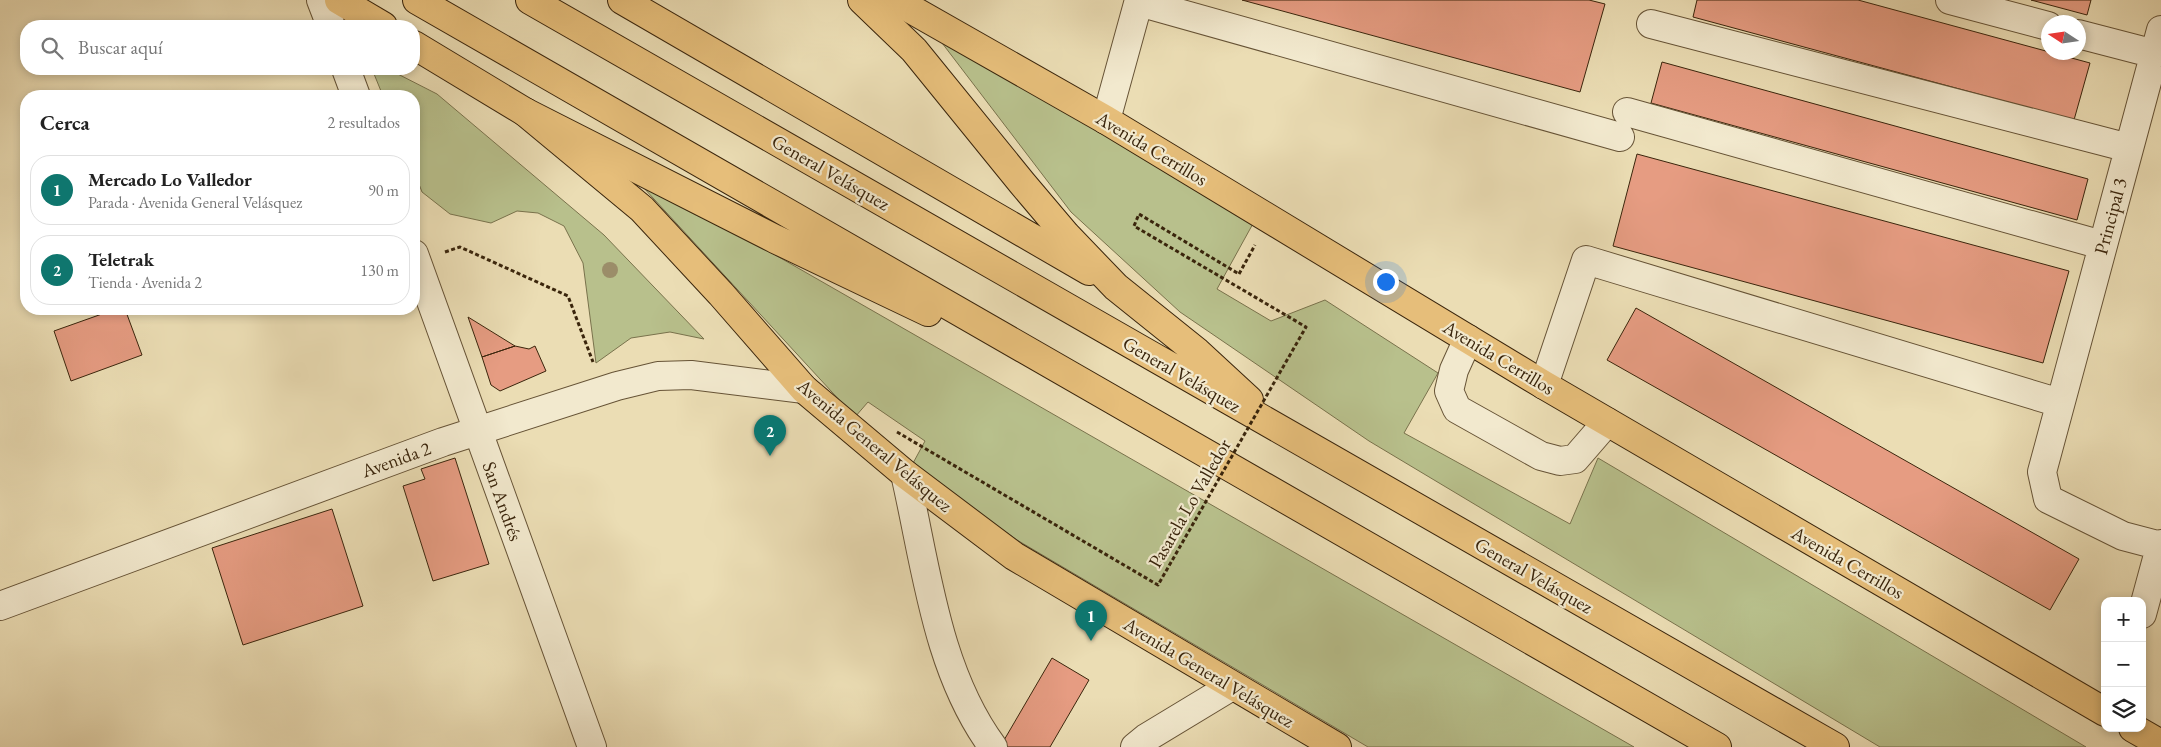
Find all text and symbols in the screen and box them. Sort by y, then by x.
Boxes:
north arrow [2041,15,2086,60]
search box [20,20,420,75]
icon: search [38,34,66,62]
text: Buscar aquí [78,35,163,60]
street label: Avenida Cerrillos [1091,105,1212,192]
text: Cerca [40,109,90,136]
text: 2 resultados [328,112,400,133]
street label: General Velásquez [767,129,895,217]
text: Mercado Lo Valledor [88,167,252,192]
street label: Principal 3 [2088,175,2133,257]
text: 1 [53,180,61,201]
text: 90 m [368,180,399,201]
text: Parada · Avenida General Velásquez [88,192,302,213]
text: Teletrak [88,247,154,272]
text: 2 [53,260,61,281]
text: 130 m [360,260,399,281]
your location [1373,269,1399,295]
text: Tienda · Avenida 2 [88,272,202,293]
street label: Avenida Cerrillos [1438,314,1559,401]
street label: General Velásquez [1118,331,1246,419]
street label: Avenida General Velásquez [791,373,958,518]
pin: 2 [754,415,786,456]
street label: Pasarela Lo Valledor [1142,434,1237,572]
street label: Avenida 2 [357,435,434,484]
street label: San Andrés [477,458,528,544]
street label: Avenida Cerrillos [1786,520,1908,605]
street label: General Velásquez [1470,532,1598,620]
map controls [2101,597,2146,732]
button: + [2101,597,2146,642]
pin: 1 [1075,600,1107,641]
street label: Avenida General Velásquez [1118,611,1299,734]
button: − [2101,642,2146,687]
button: layers [2101,687,2146,732]

